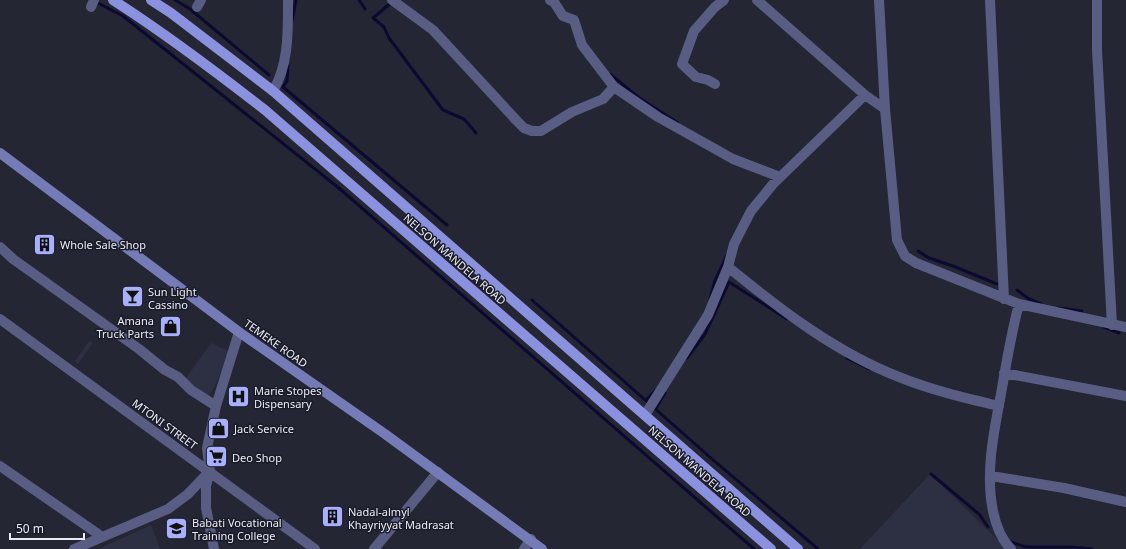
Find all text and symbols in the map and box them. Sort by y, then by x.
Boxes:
street label: NELSON MANDELA ROAD [400,210,510,308]
building icon: Whole Sale Shop [32,231,58,257]
place label: Whole Sale Shop [60,237,146,252]
bar icon: Sun Light Cassino [119,284,145,310]
place label: Sun Light Cassino [148,284,197,312]
place label: Amana Truck Parts [96,313,154,341]
shop icon: Amana Truck Parts [157,313,183,339]
street label: TEMEKE ROAD [241,316,311,370]
hospital icon: Marie Stopes Dispensary [226,383,252,409]
place label: Marie Stopes Dispensary [254,383,322,411]
street label: MTONI STREET [130,395,200,453]
shop icon: Jack Service [205,415,231,441]
place label: Jack Service [233,421,294,436]
street label: NELSON MANDELA ROAD [645,422,755,520]
supermarket icon: Deo Shop [204,444,230,470]
place label: Deo Shop [232,450,282,465]
building icon: Nadal-almyl Khayriyyat Madrasat [320,504,346,530]
place label: Nadal-almyl Khayriyyat Madrasat [348,504,454,532]
scale bar [10,515,84,541]
school or university icon: Babati Vocational Training College [164,515,190,541]
place label: Babati Vocational Training College [192,515,282,543]
text: 50 m [16,520,44,537]

